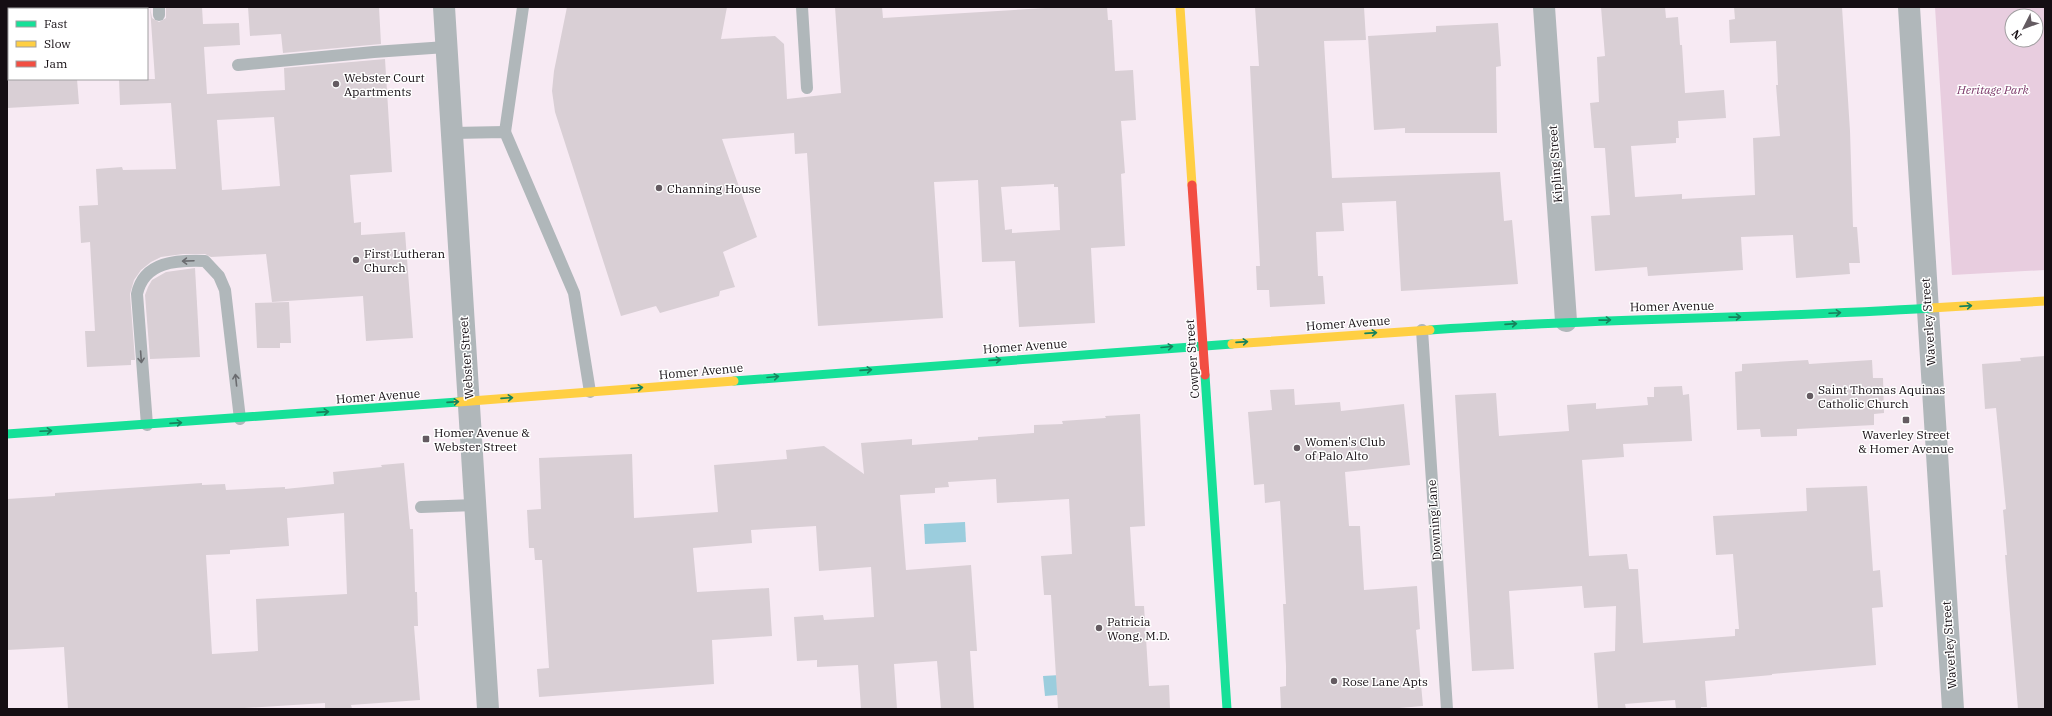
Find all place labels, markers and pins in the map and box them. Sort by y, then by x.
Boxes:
place label: Webster Court Apartments [344,70,425,99]
marker: Webster Court Apartments [331,79,341,89]
place label: Channing House [667,181,761,196]
marker: Channing House [654,183,664,193]
place label: First Lutheran Church [364,246,446,275]
marker: First Lutheran Church [351,255,361,265]
place label: Saint Thomas Aquinas Catholic Church [1818,382,1946,411]
marker: Saint Thomas Aquinas Catholic Church [1805,391,1815,401]
marker: Waverley Street & Homer Avenue [1901,415,1911,425]
place label: Homer Avenue & Webster Street [434,425,530,454]
place label: Waverley Street & Homer Avenue [1858,427,1954,456]
marker: Homer Avenue & Webster Street [421,434,431,444]
place label: Women's Club of Palo Alto [1305,434,1385,463]
marker: Women's Club of Palo Alto [1292,443,1302,453]
place label: Patricia Wong, M.D. [1107,614,1170,643]
marker: Patricia Wong, M.D. [1094,623,1104,633]
place label: Rose Lane Apts [1342,674,1428,689]
marker: Rose Lane Apts [1329,676,1339,686]

